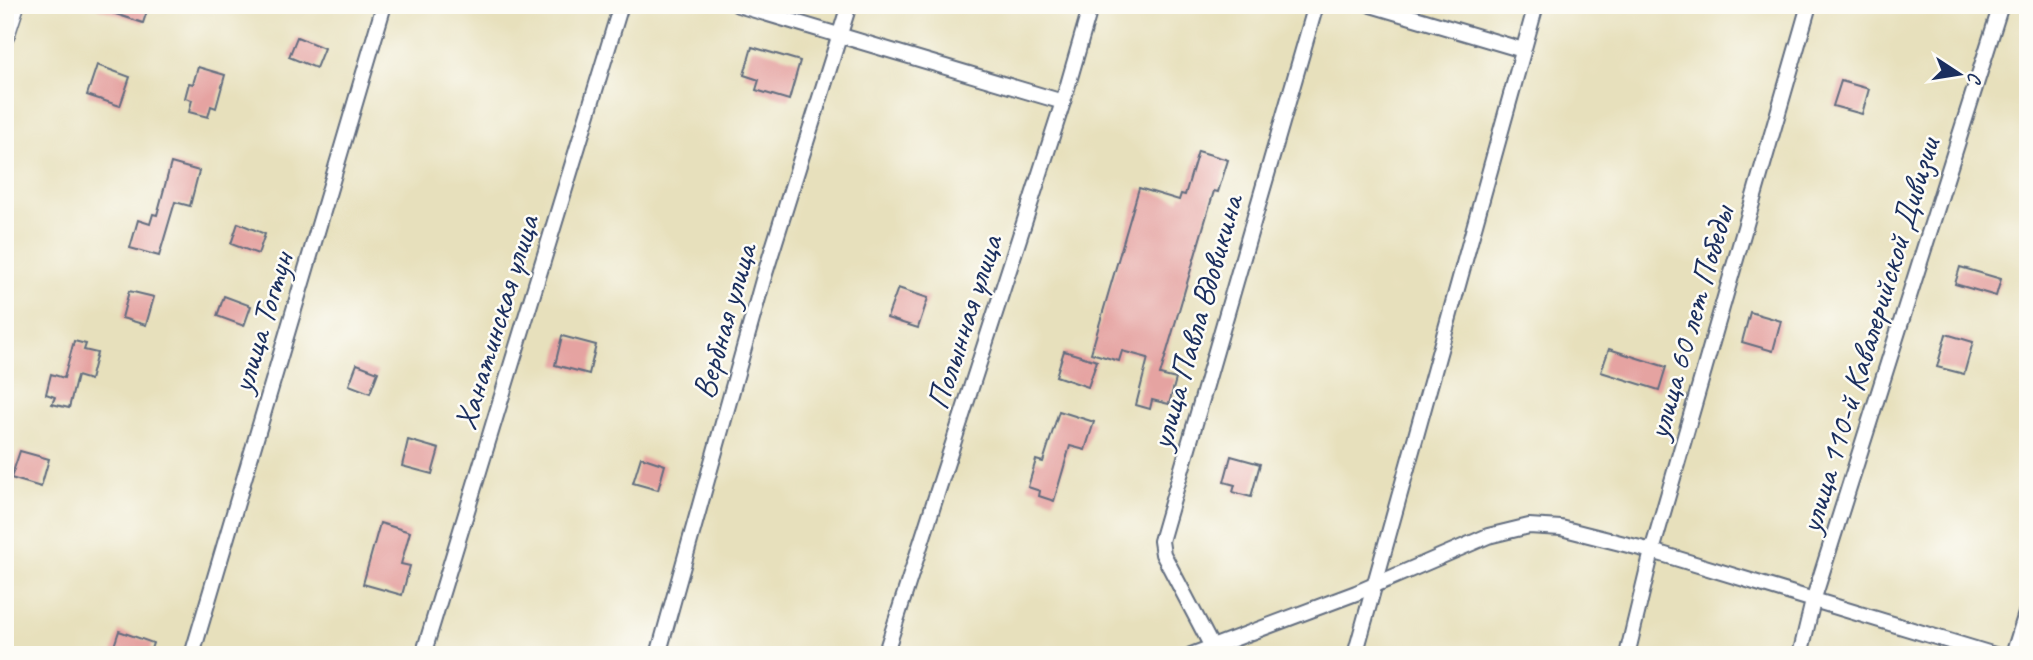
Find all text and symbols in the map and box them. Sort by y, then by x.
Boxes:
north arrow [1924,38,1994,108]
text: С [1961,70,1987,87]
street label: улица 110-й Кавалерийской Дивизии [1788,131,1950,540]
street label: улица Павла Вдовикина [1139,188,1253,456]
street label: улица 60 лет Победы [1636,198,1744,446]
street label: Ханатинская улица [443,209,549,434]
street label: Полынная улица [916,228,1012,415]
street label: Вербная улица [682,237,767,403]
street label: улица Тогтун [220,244,304,399]

